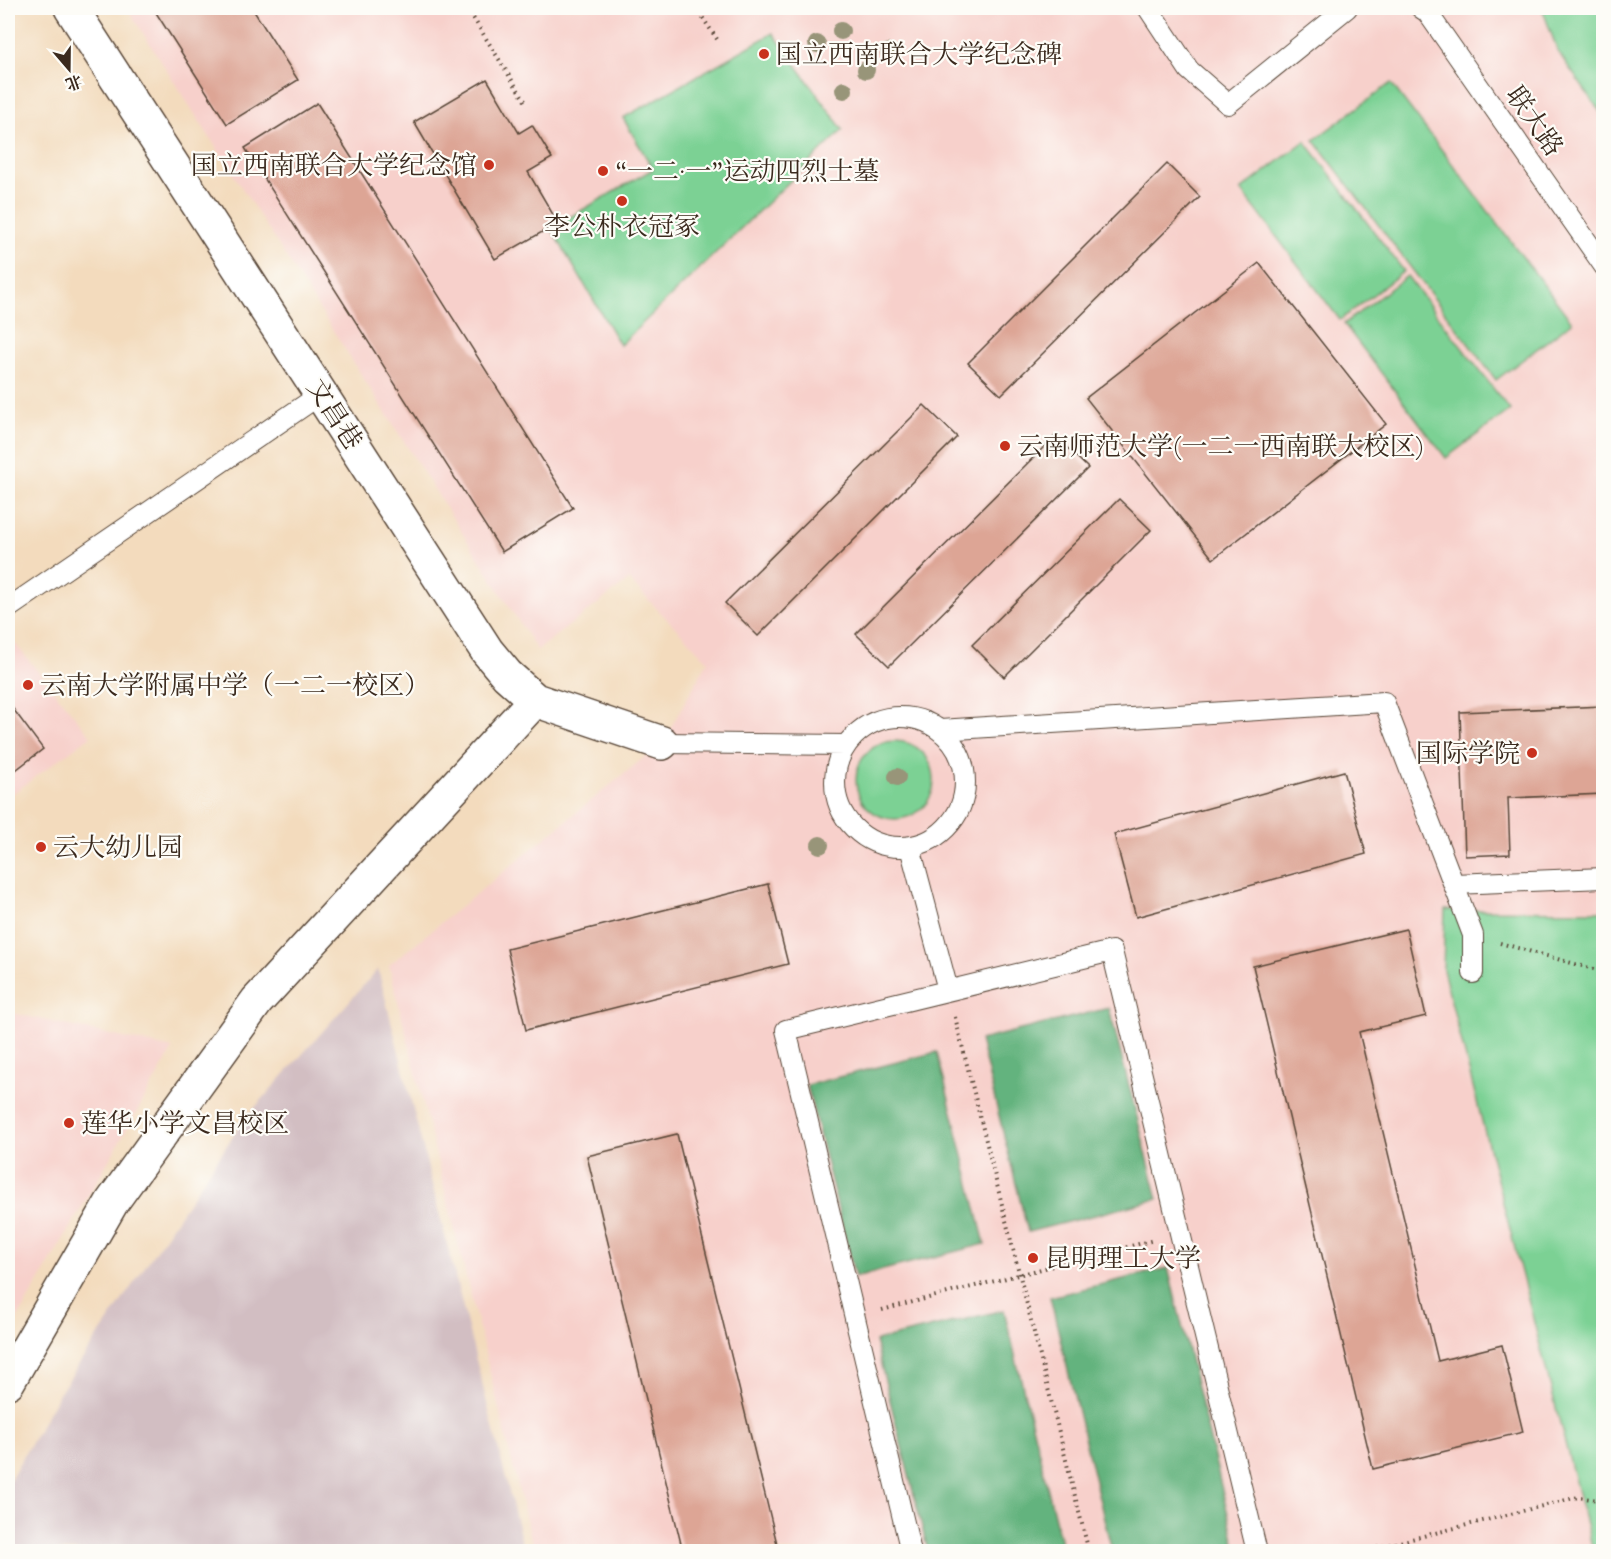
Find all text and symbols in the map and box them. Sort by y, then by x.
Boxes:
place label: 国立西南联合大学纪念碑 [776,38,1062,75]
north arrow [39,39,99,99]
marker: 国立西南联合大学纪念碑 [757,47,771,61]
text: 北 [62,67,85,94]
street label: 联大路 [1495,80,1570,165]
place label: 国立西南联合大学纪念馆 [191,149,477,186]
place label: “一二·一”运动四烈士墓 [615,155,879,192]
marker: 国立西南联合大学纪念馆 [482,158,496,172]
marker: “一二·一”运动四烈士墓 [596,164,610,178]
marker: 李公朴衣冠冢 [615,194,629,208]
place label: 李公朴衣冠冢 [544,210,700,247]
street label: 文昌巷 [296,373,370,458]
place label: 云南师范大学(一二一西南联大校区) [1017,430,1424,467]
marker: 云南师范大学(一二一西南联大校区) [998,439,1012,453]
place label: 云南大学附属中学（一二一校区） [40,669,430,706]
marker: 云南大学附属中学（一二一校区） [21,678,35,692]
place label: 国际学院 [1416,737,1520,774]
marker: 国际学院 [1525,746,1539,760]
place label: 云大幼儿园 [53,831,183,868]
marker: 云大幼儿园 [34,840,48,854]
place label: 莲华小学文昌校区 [81,1107,289,1144]
marker: 莲华小学文昌校区 [62,1116,76,1130]
place label: 昆明理工大学 [1045,1242,1201,1279]
marker: 昆明理工大学 [1026,1251,1040,1265]

